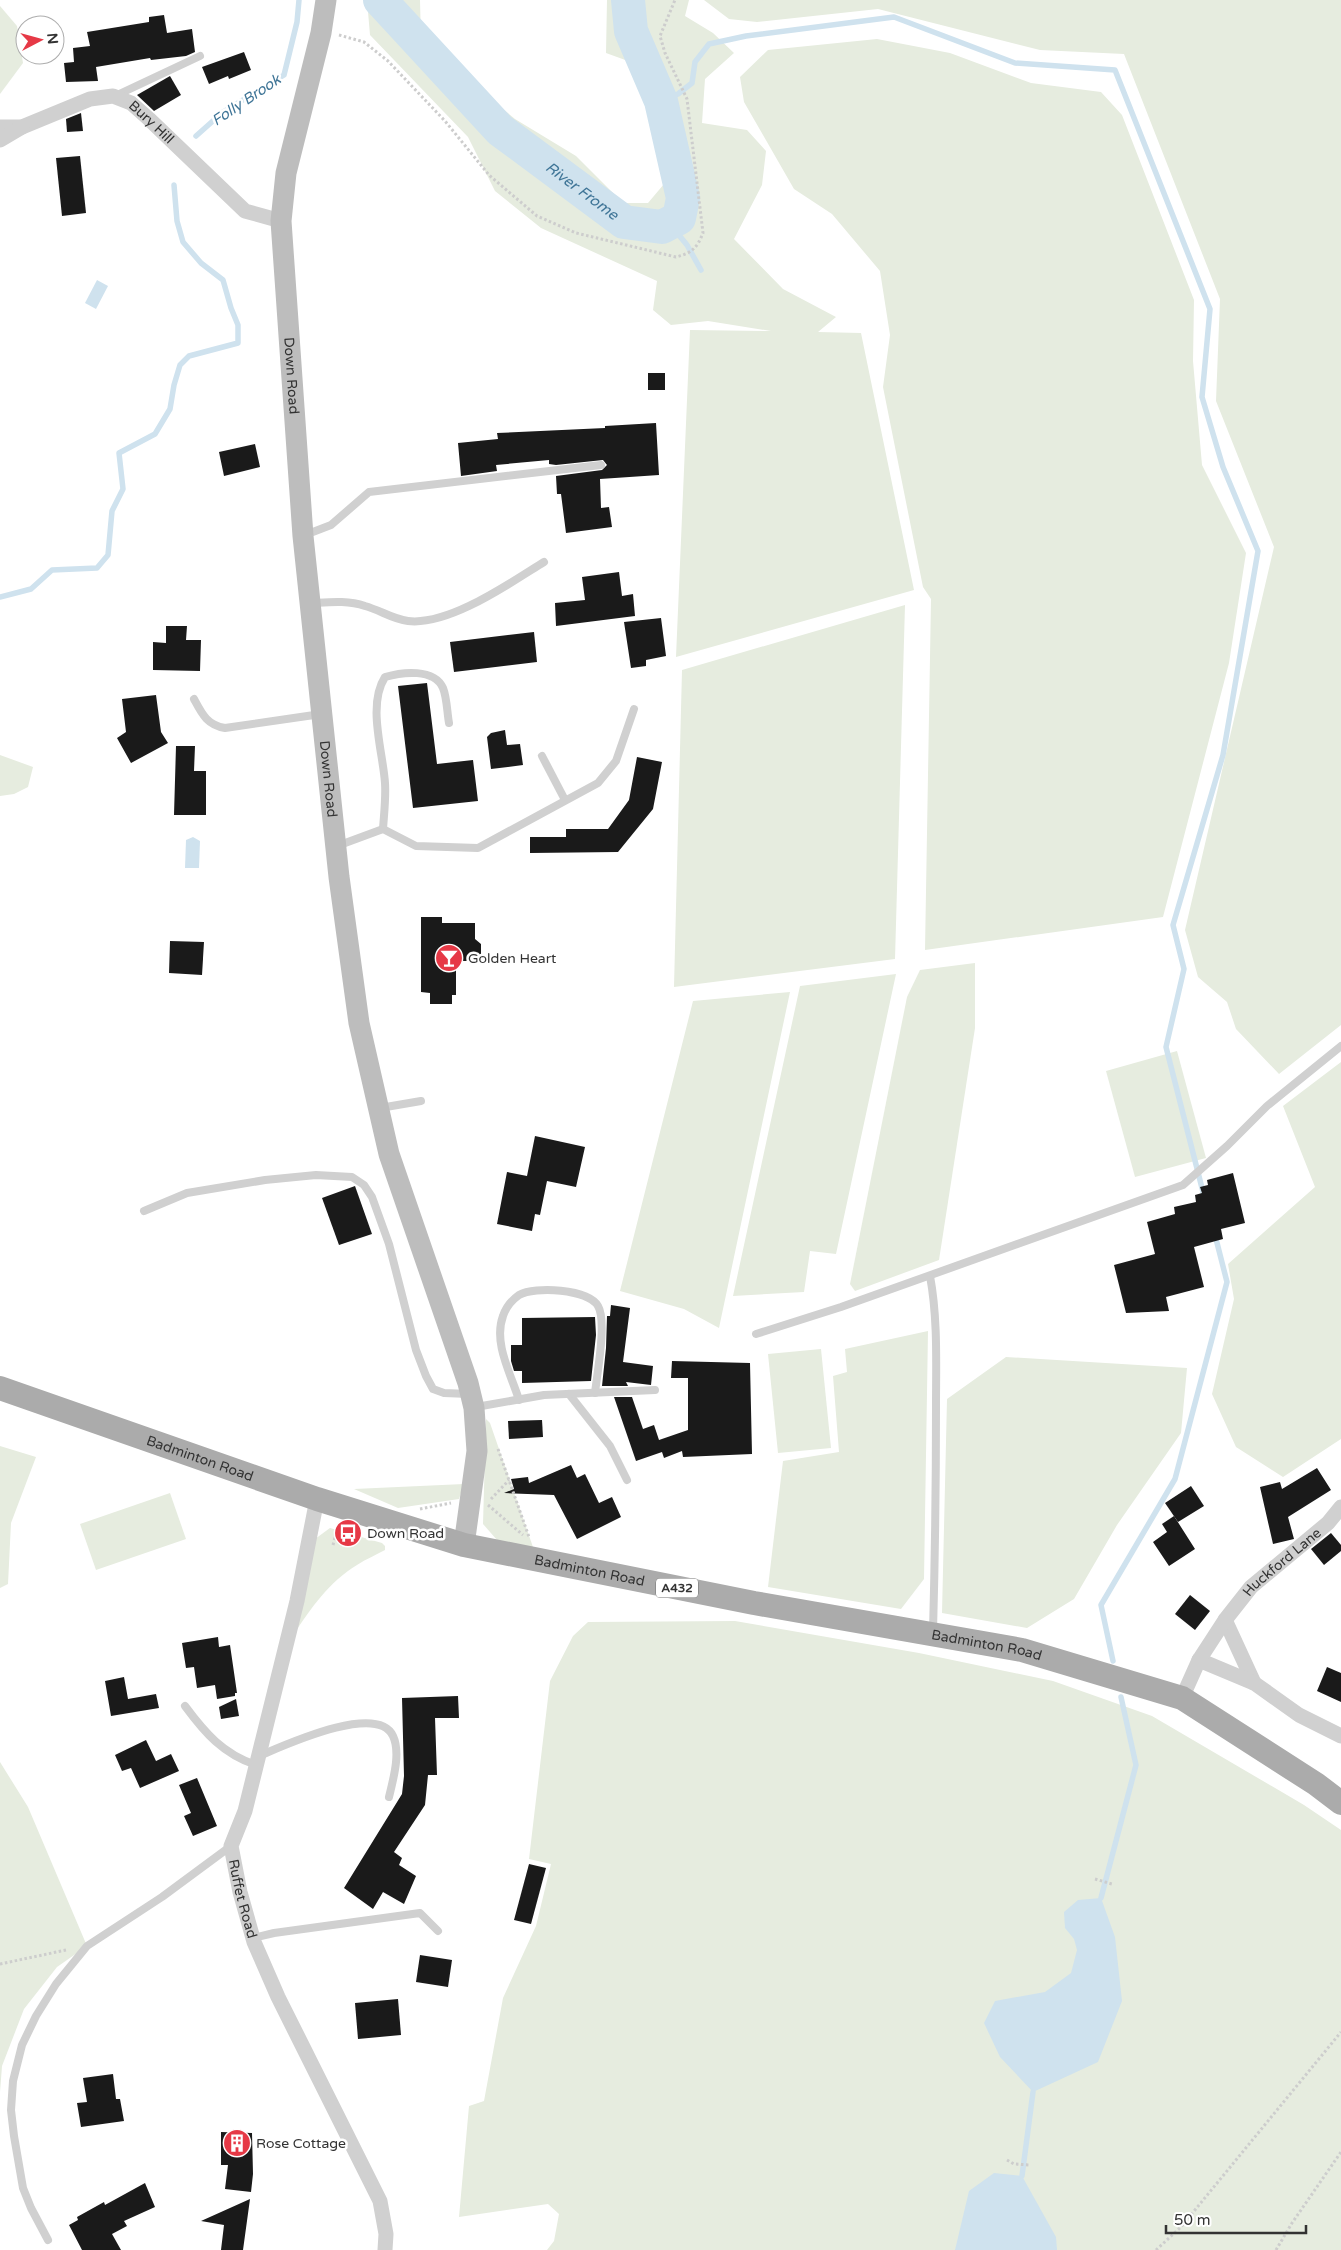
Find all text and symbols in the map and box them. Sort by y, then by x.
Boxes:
north arrow [15,15,65,65]
text: N [43,32,61,45]
water label: Folly Brook [208,69,285,130]
street label: Bury Hill [125,97,178,147]
water label: River Frome [542,158,623,225]
street label: Down Road [281,337,303,415]
street label: Down Road [316,740,341,818]
bar icon: Golden Heart [434,943,464,973]
place label: Golden Heart [468,950,557,967]
street label: Badminton Road [144,1431,256,1485]
bus stop icon: Down Road [333,1518,363,1548]
street label: Huckford Lane [1239,1524,1324,1599]
place label: Down Road [367,1525,444,1542]
street label: Badminton Road [533,1551,646,1589]
road number: A432 [656,1579,698,1598]
street label: Badminton Road [930,1626,1044,1664]
street label: Ruffet Road [225,1858,261,1940]
building icon: Rose Cottage [222,2128,252,2158]
place label: Rose Cottage [256,2135,346,2152]
scale bar [1166,2202,1306,2234]
text: 50 m [1174,2211,1211,2229]

